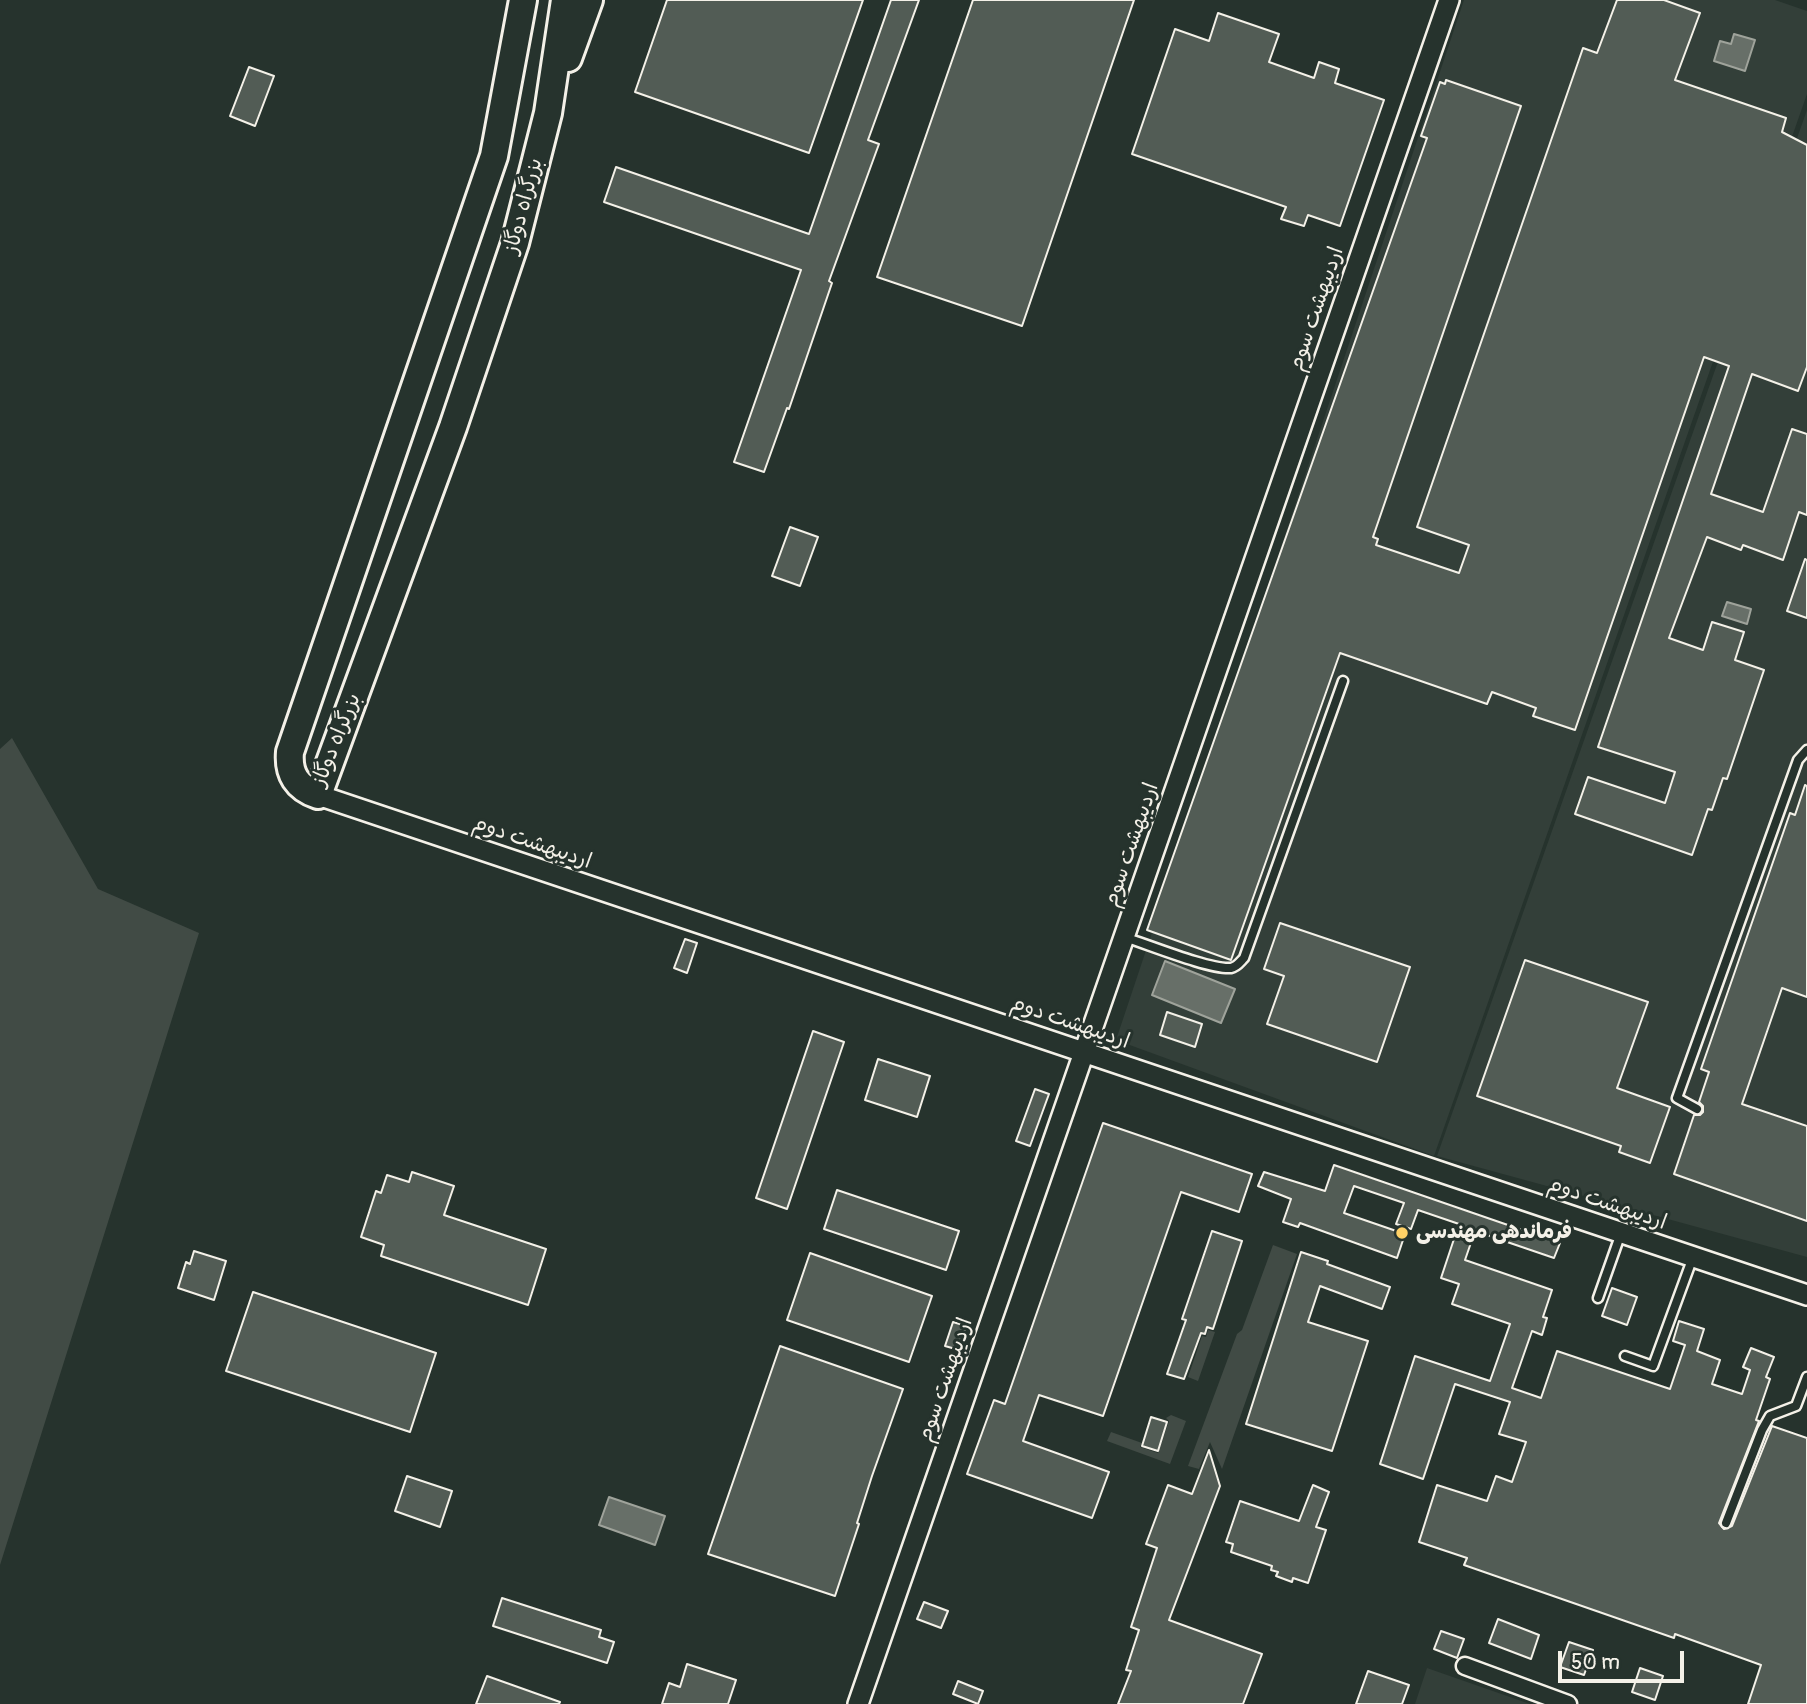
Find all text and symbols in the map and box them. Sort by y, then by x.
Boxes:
street label: بزرگراه دوگاز [499,155,549,257]
street label: اردیبهشت سوم [1284,244,1350,374]
street label: بزرگراه دوگاز [307,690,367,790]
street label: اردیبهشت سوم [1099,780,1165,910]
street label: اردیبهشت دوم [469,811,595,875]
street label: اردیبهشت دوم [1007,991,1133,1055]
street label: اردیبهشت دوم [1544,1172,1670,1236]
place label: فرماندهی مهندسی [1416,1220,1572,1246]
marker: فرماندهی مهندسی [1394,1225,1410,1241]
street label: اردیبهشت سوم [913,1315,979,1445]
scale bar [1562,1638,1688,1682]
text: 50 m [1571,1649,1620,1676]

